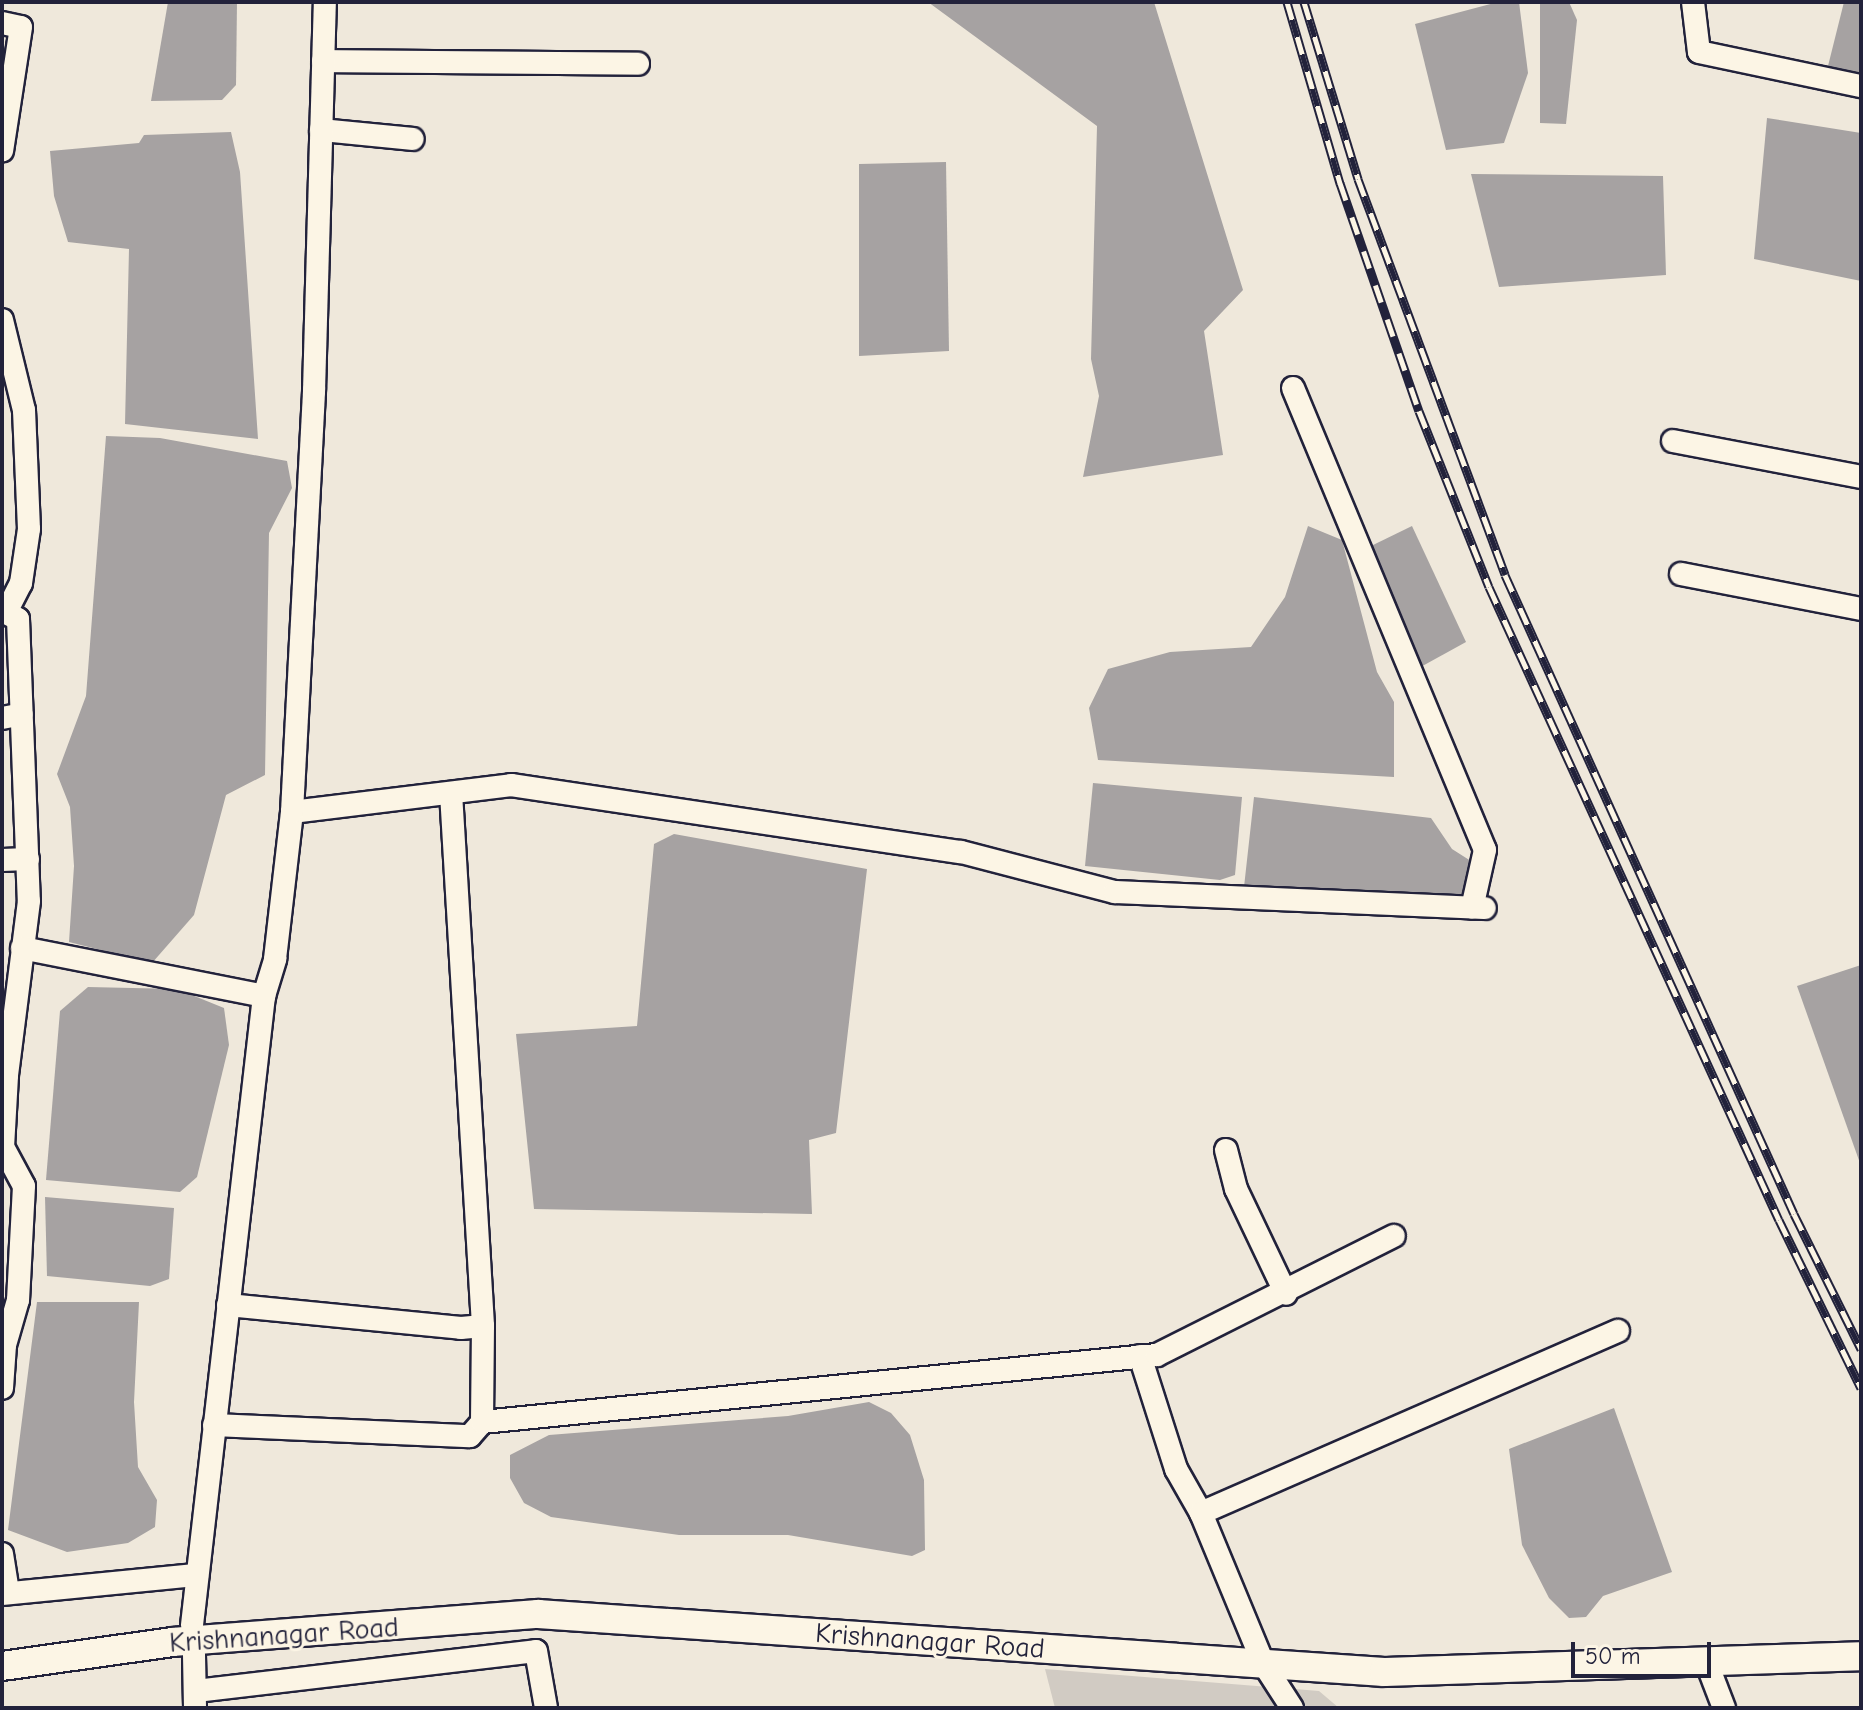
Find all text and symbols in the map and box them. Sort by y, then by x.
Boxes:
street label: Krishnanagar Road [168,1610,400,1660]
street label: Krishnanagar Road [814,1616,1046,1666]
scale bar [1575,1626,1715,1676]
text: 50 m [1585,1642,1641,1670]

